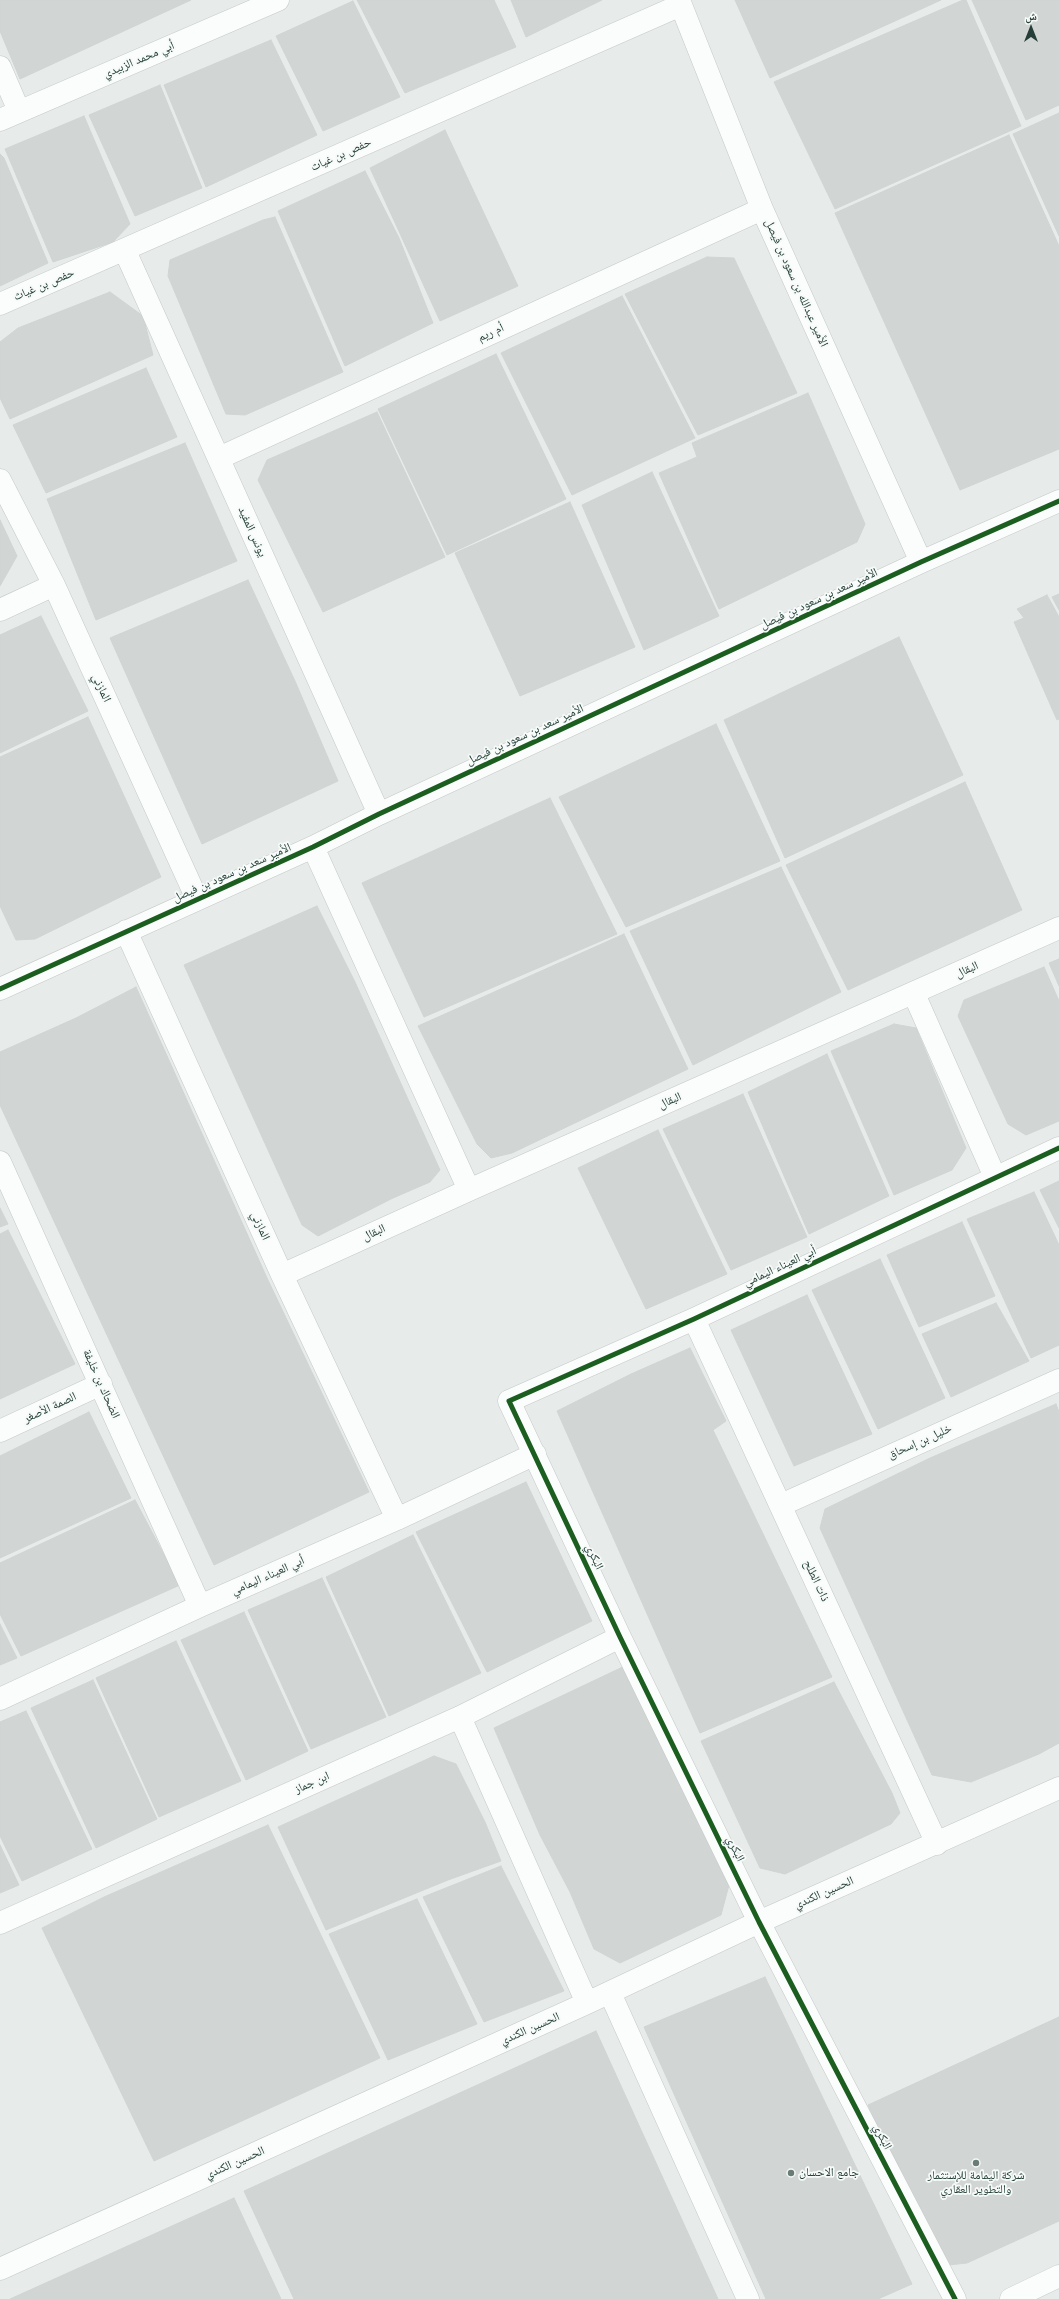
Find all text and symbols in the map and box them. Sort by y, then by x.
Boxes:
north arrow [1011,8,1051,48]
text: ش [1025,9,1037,23]
street label: أبي محمد الزبيدي [101,39,177,81]
street label: حفص بن غياث [308,135,374,175]
street label: الأمير عبدالله بن سعود بن فيصل [761,217,831,349]
street label: حفص بن غياث [11,266,77,304]
street label: أم ريم [476,321,506,345]
street label: يونس المفيد [235,505,269,559]
street label: الأمير سعد بن سعود بن فيصل [758,565,880,633]
street label: المازني [88,672,114,704]
street label: الأمير سعد بن سعود بن فيصل [464,701,586,769]
street label: الأمير سعد بن سعود بن فيصل [171,840,293,906]
street label: البقال [953,959,981,981]
street label: البقال [656,1090,684,1112]
street label: المازني [247,1210,273,1242]
street label: البقال [360,1221,388,1245]
street label: أبي العيناء اليمامي [741,1244,819,1290]
street label: الضحاك بن خليفة [79,1347,123,1421]
street label: الصمة الأصغر [21,1390,79,1426]
street label: خليل بن إسحاق [886,1422,954,1462]
street label: البكري [582,1542,606,1572]
street label: أبي العيناء اليمامي [229,1553,307,1599]
street label: ذات الطلح [800,1558,832,1604]
street label: ابن جماز [292,1769,332,1797]
street label: البكري [723,1834,747,1864]
street label: الحسين الكندي [792,1874,856,1912]
street label: الحسين الكندي [498,2010,562,2048]
street label: البكري [870,2122,894,2152]
street label: الحسين الكندي [203,2144,267,2182]
marker: شركة اليمامة للإستثمار والتطوير العقاري [971,2158,981,2168]
place label: جامع الاحسان [799,2166,859,2180]
marker: جامع الاحسان [786,2168,796,2178]
place label: شركة اليمامة للإستثمار والتطوير العقاري [927,2169,1025,2197]

